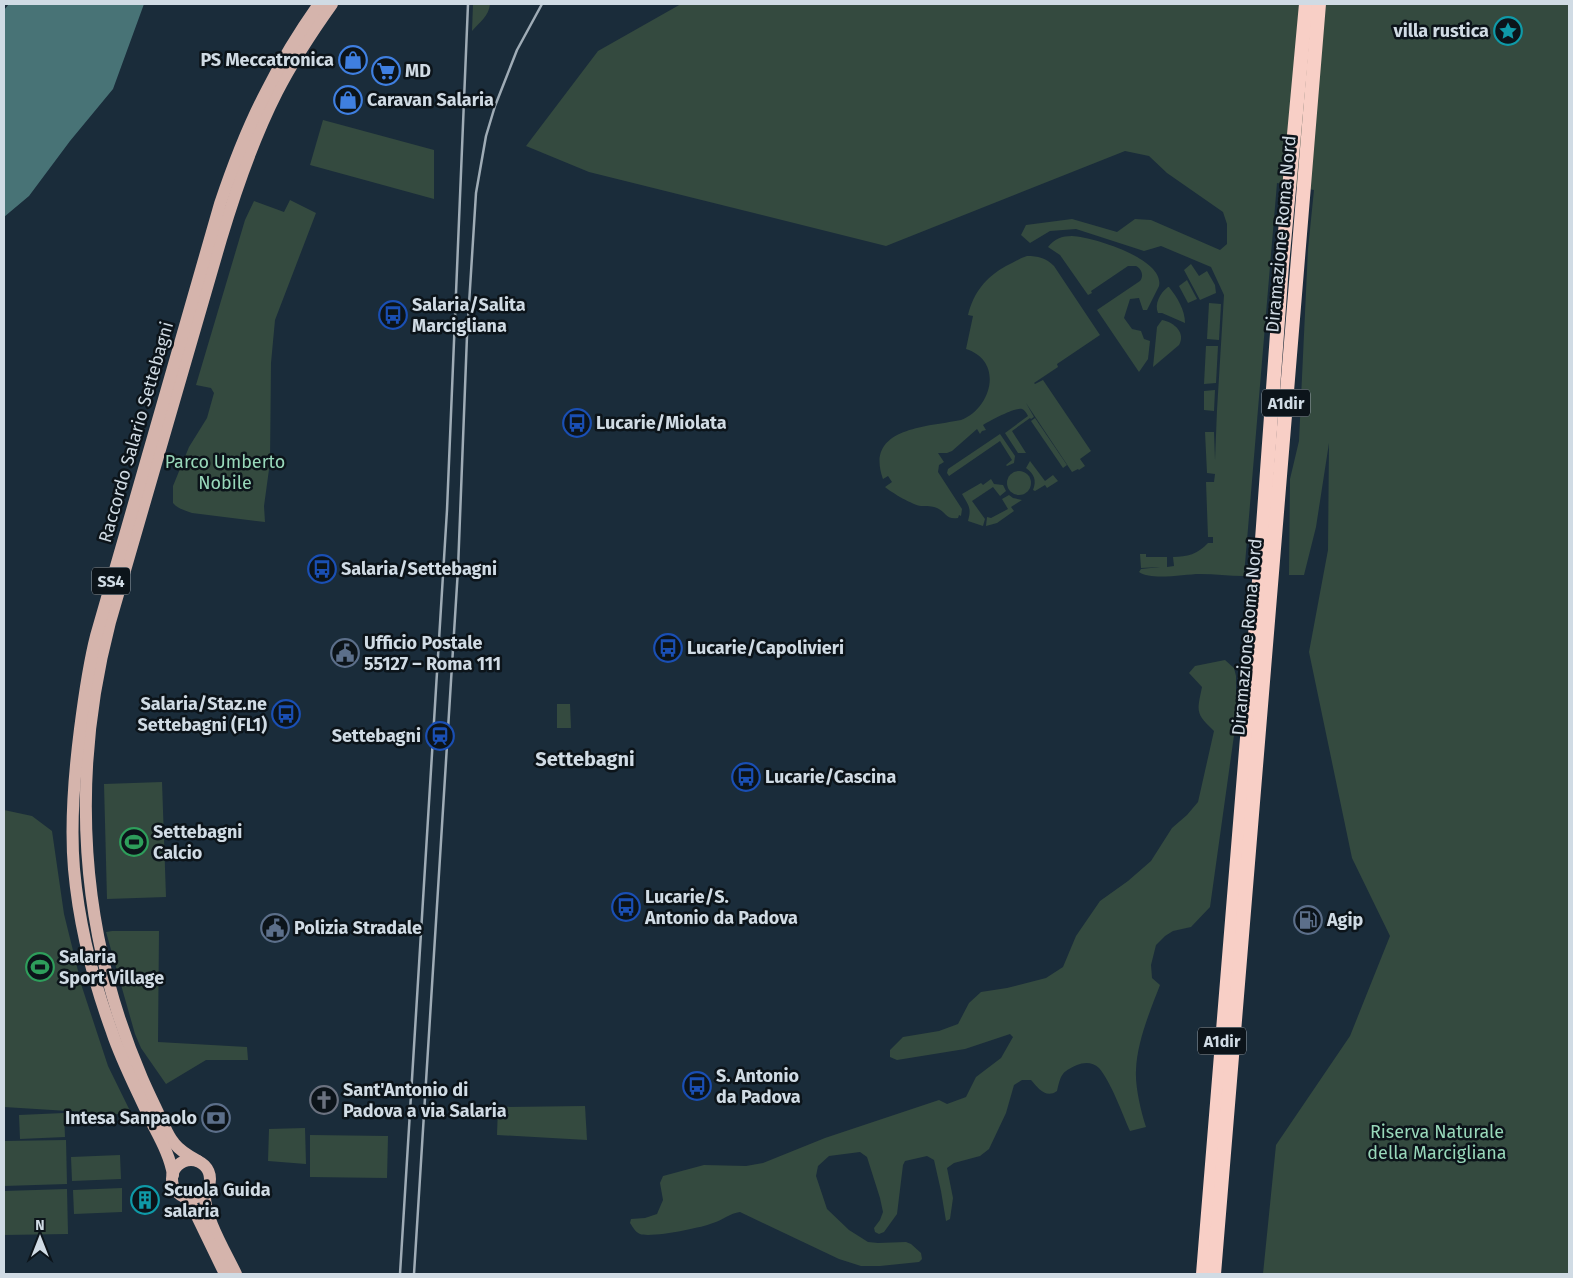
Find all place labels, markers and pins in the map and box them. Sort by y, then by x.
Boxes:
place icon: villa rustica [1493,16,1523,46]
place label: villa rustica [1392,20,1489,42]
shop icon: PS Meccatronica [338,45,368,75]
place label: PS Meccatronica [200,49,334,71]
supermarket icon: MD [371,56,401,86]
place label: MD [405,60,431,82]
shop icon: Caravan Salaria [333,85,363,115]
place label: Caravan Salaria [367,89,494,111]
place label: Salaria/Salita Marcigliana [412,294,526,337]
bus stop icon: Salaria/Salita Marcigliana [378,300,408,330]
bus stop icon: Lucarie/Miolata [562,408,592,438]
place label: Lucarie/Miolata [596,412,727,434]
bus stop icon: Salaria/Settebagni [307,554,337,584]
place label: Salaria/Settebagni [341,558,497,580]
place label: Ufficio Postale 55127 – Roma 111 [364,632,501,675]
bus stop icon: Lucarie/Capolivieri [653,633,683,663]
place label: Lucarie/Capolivieri [687,637,844,659]
public building icon: Ufficio Postale 55127 – Roma 111 [330,638,360,668]
place label: Salaria/Staz.ne Settebagni (FL1) [137,693,267,736]
bus stop icon: Salaria/Staz.ne Settebagni (FL1) [271,699,301,729]
station icon: Settebagni [425,721,455,751]
place label: Settebagni [332,725,421,747]
bus stop icon: Lucarie/Cascina [731,762,761,792]
place label: Lucarie/Cascina [765,766,896,788]
place label: Settebagni Calcio [153,821,242,864]
sports icon: Settebagni Calcio [119,827,149,857]
place label: Lucarie/S. Antonio da Padova [644,886,798,929]
bus stop icon: Lucarie/S. Antonio da Padova [611,892,641,922]
fuel station icon: Agip [1293,905,1323,935]
place label: Agip [1326,909,1364,931]
public building icon: Polizia Stradale [260,913,290,943]
place label: Polizia Stradale [294,917,422,939]
place label: Salaria Sport Village [59,946,164,989]
sports icon: Salaria Sport Village [25,952,55,982]
place label: S. Antonio da Padova [716,1065,801,1108]
bus stop icon: S. Antonio da Padova [682,1071,712,1101]
place label: Sant'Antonio di Padova a via Salaria [343,1079,507,1122]
church icon: Sant'Antonio di Padova a via Salaria [309,1085,339,1115]
bank icon: Intesa Sanpaolo [201,1103,231,1133]
place label: Intesa Sanpaolo [65,1107,197,1129]
place label: Scuola Guida salaria [164,1179,271,1222]
building icon: Scuola Guida salaria [130,1185,160,1215]

